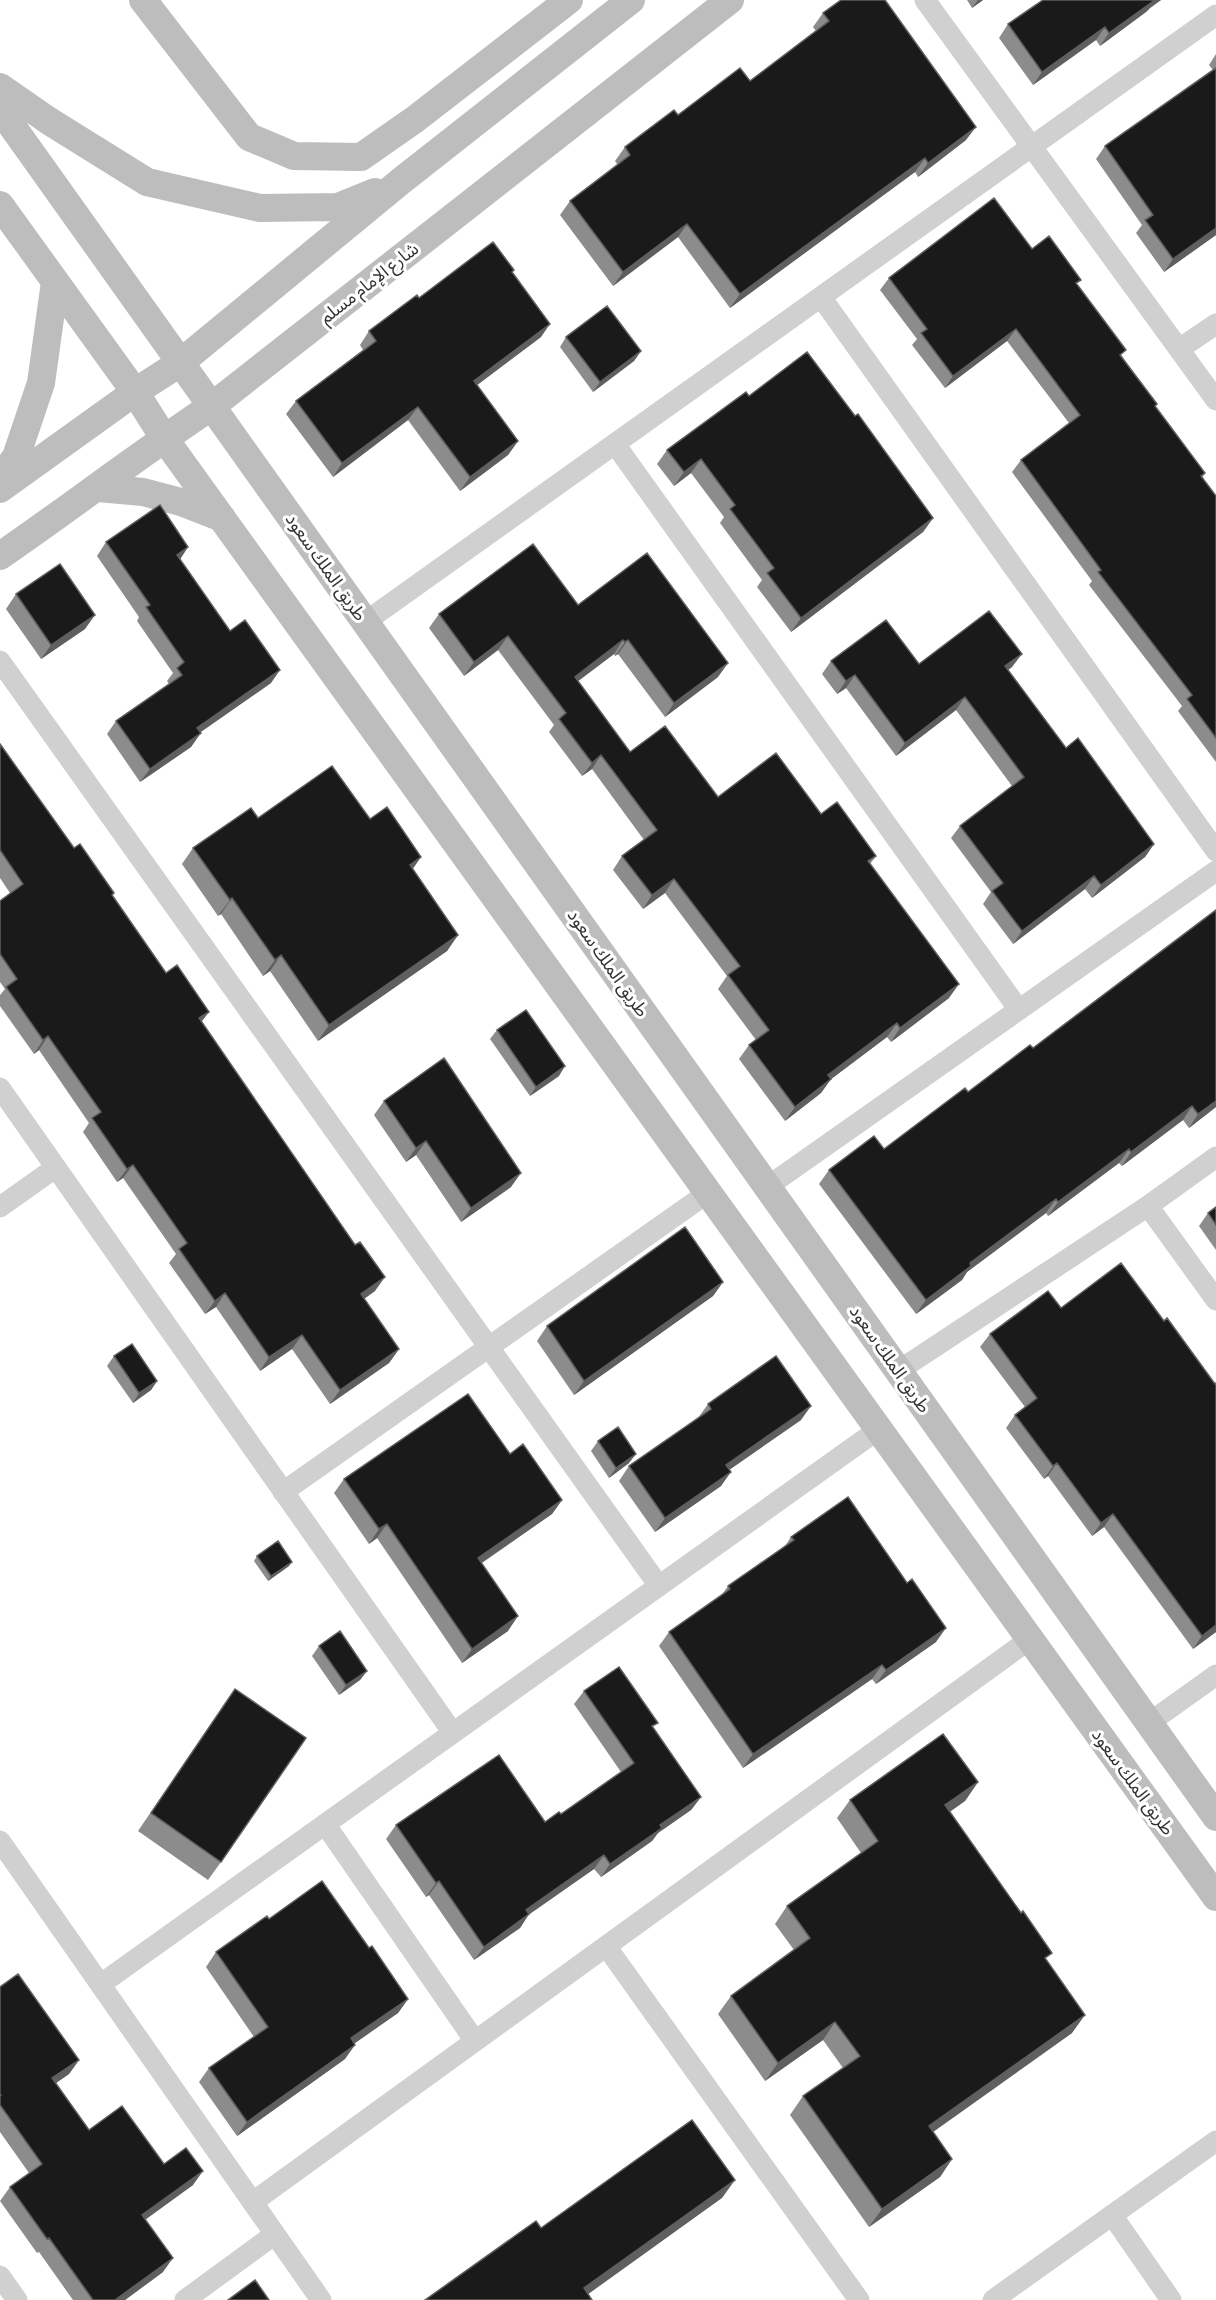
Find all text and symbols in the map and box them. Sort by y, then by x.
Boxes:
street label: شارع الإمام مسلم [317,240,425,331]
street label: طريق الملك سعود [281,511,369,625]
street label: طريق الملك سعود [563,907,651,1021]
street label: طريق الملك سعود [845,1303,933,1417]
street label: طريق الملك سعود [1087,1726,1177,1840]

